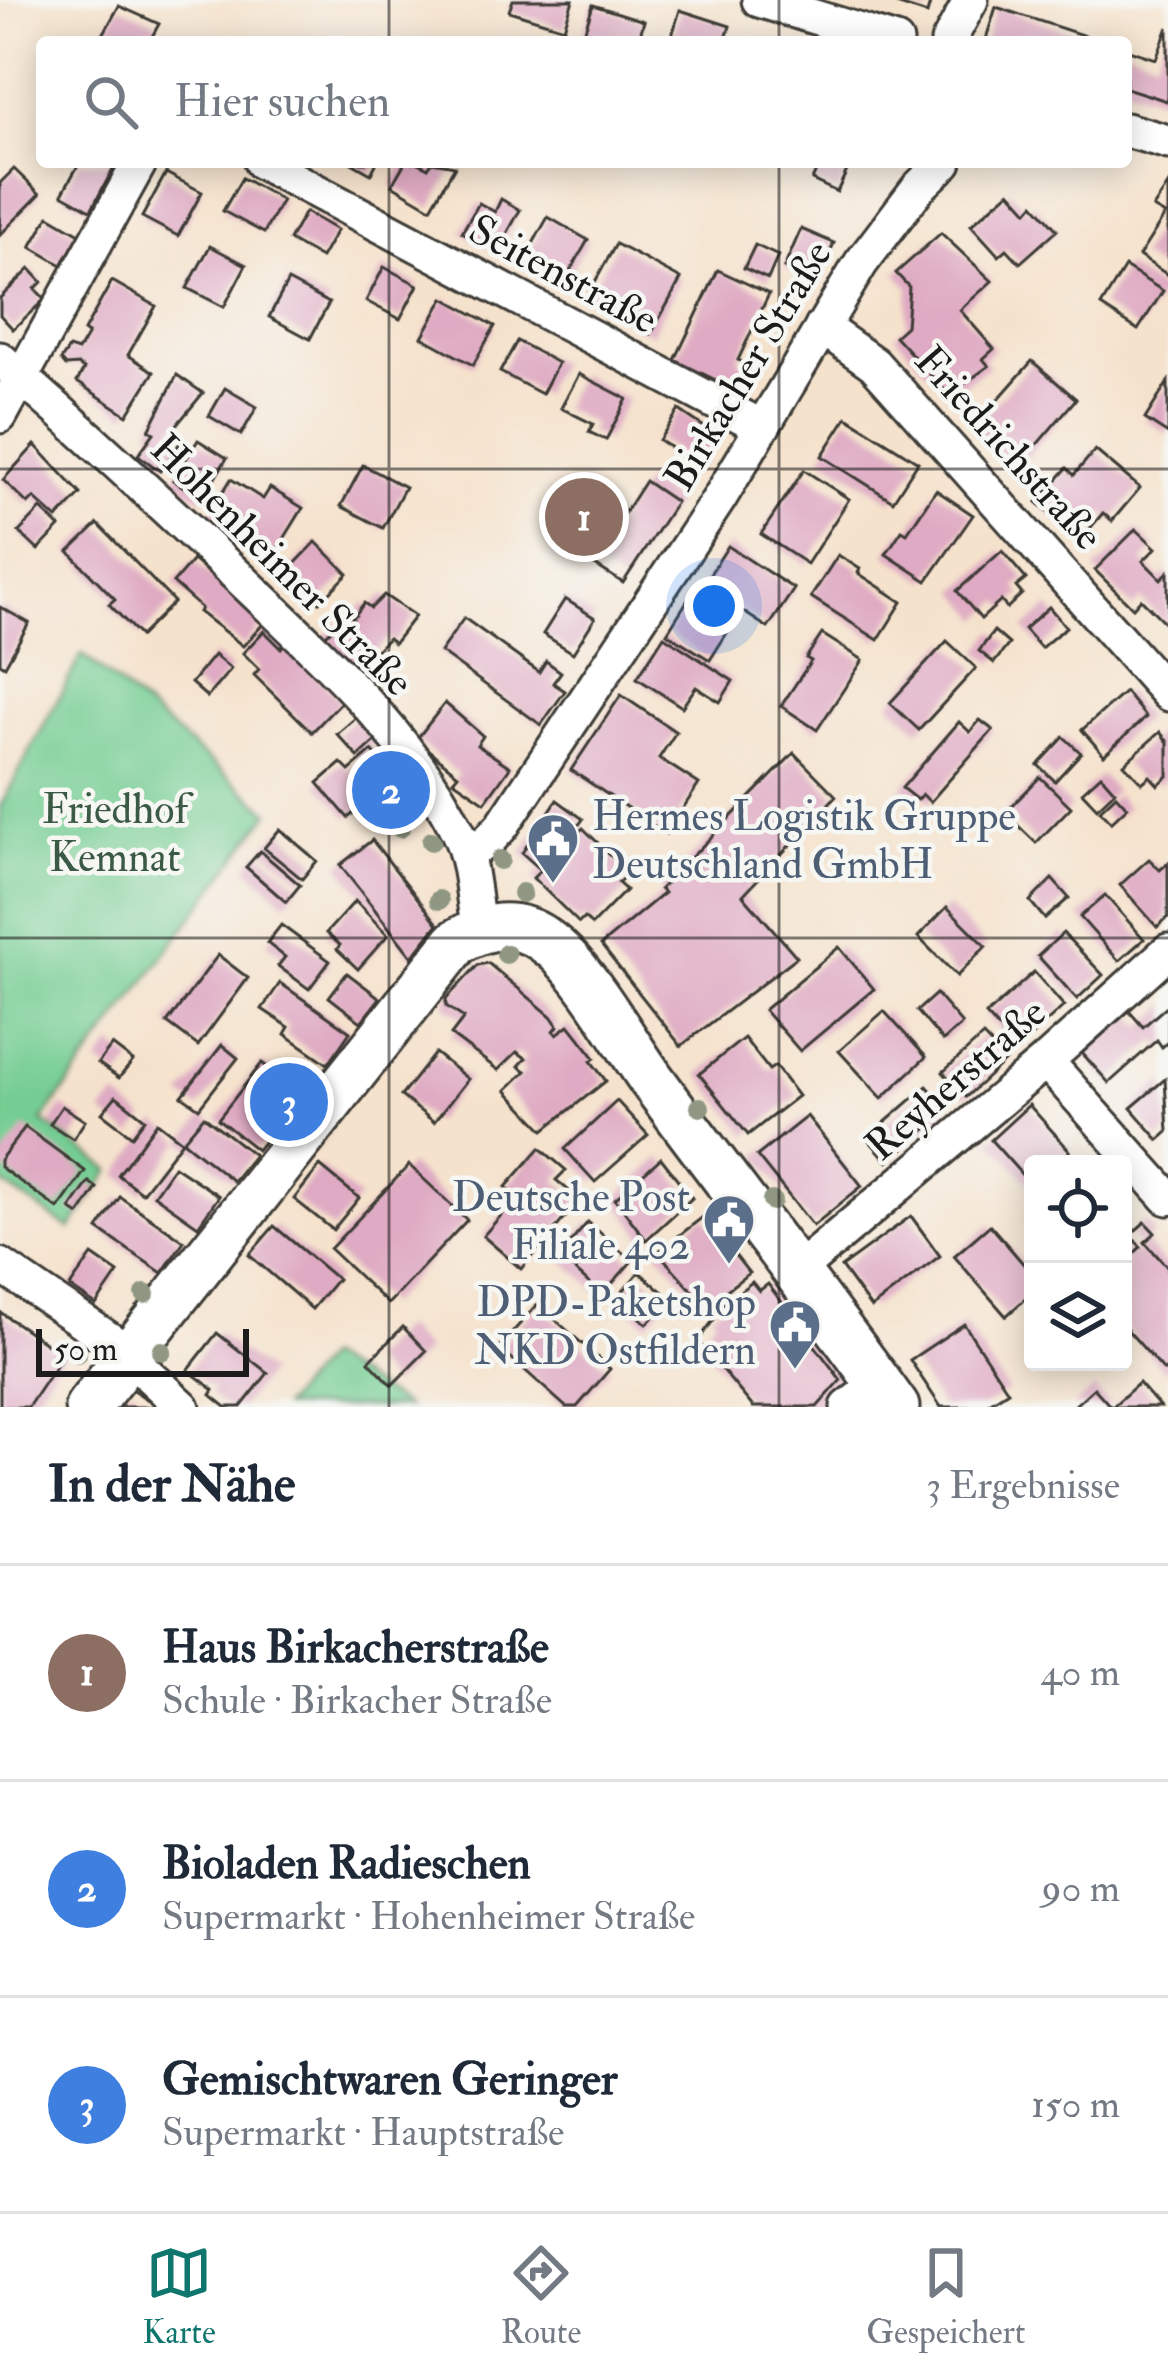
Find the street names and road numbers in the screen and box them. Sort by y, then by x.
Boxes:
street label: Seitenstraße [460,204,666,346]
street label: Birkacher Straße [654,232,844,500]
street label: Friedrichstraße [903,335,1114,561]
street label: Hohenheimer Straße [139,423,424,708]
street label: Reyherstraße [855,987,1057,1172]

